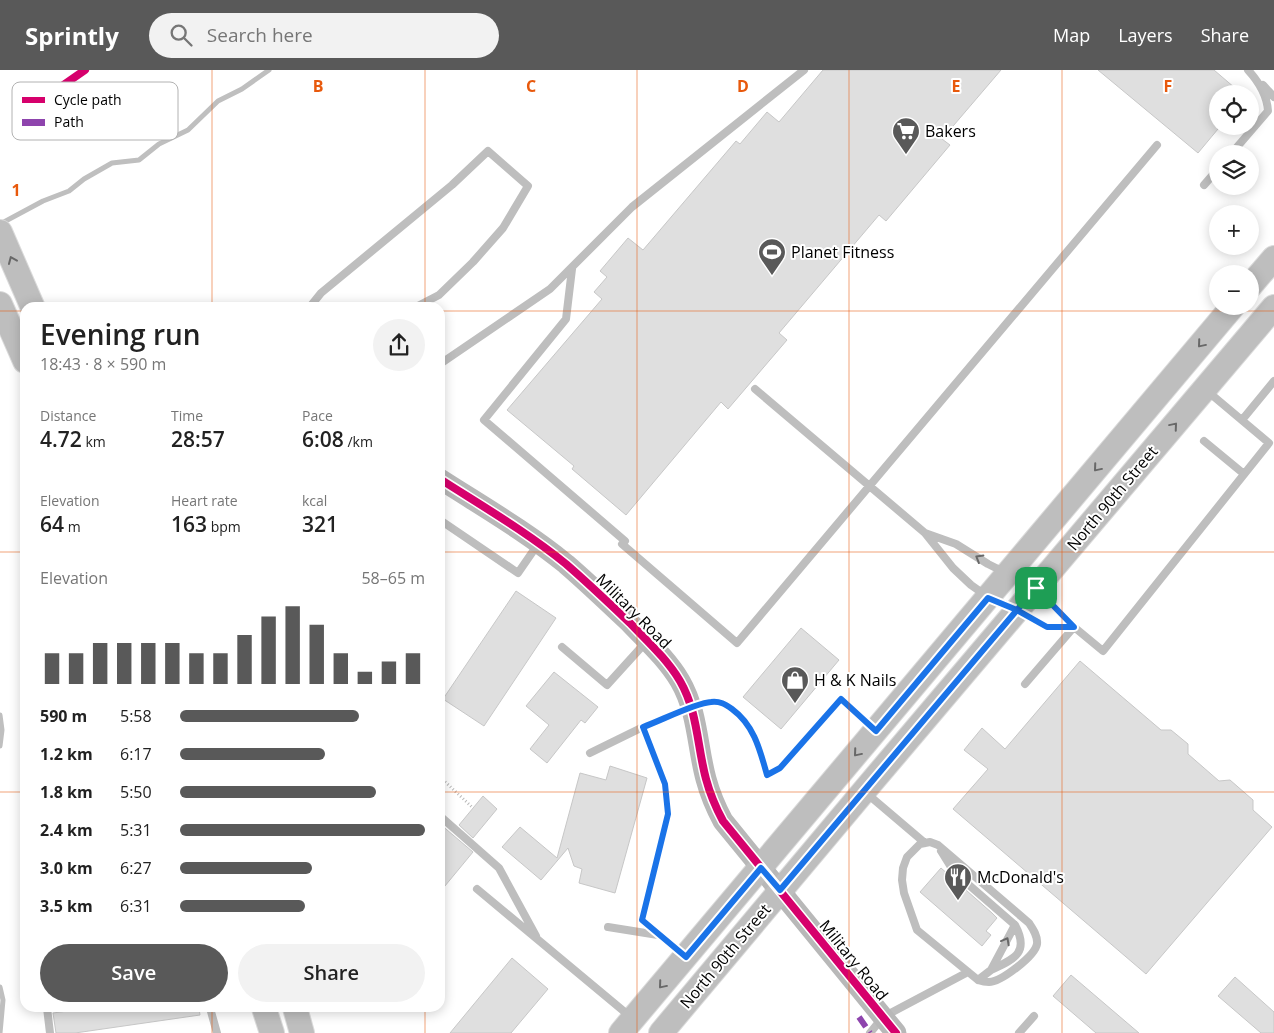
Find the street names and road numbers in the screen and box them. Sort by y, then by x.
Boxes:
street label: North 90th Street [1062,441,1163,555]
street label: Military Road [592,569,676,653]
street label: North 90th Street [675,899,776,1013]
street label: Military Road [815,915,893,1005]

